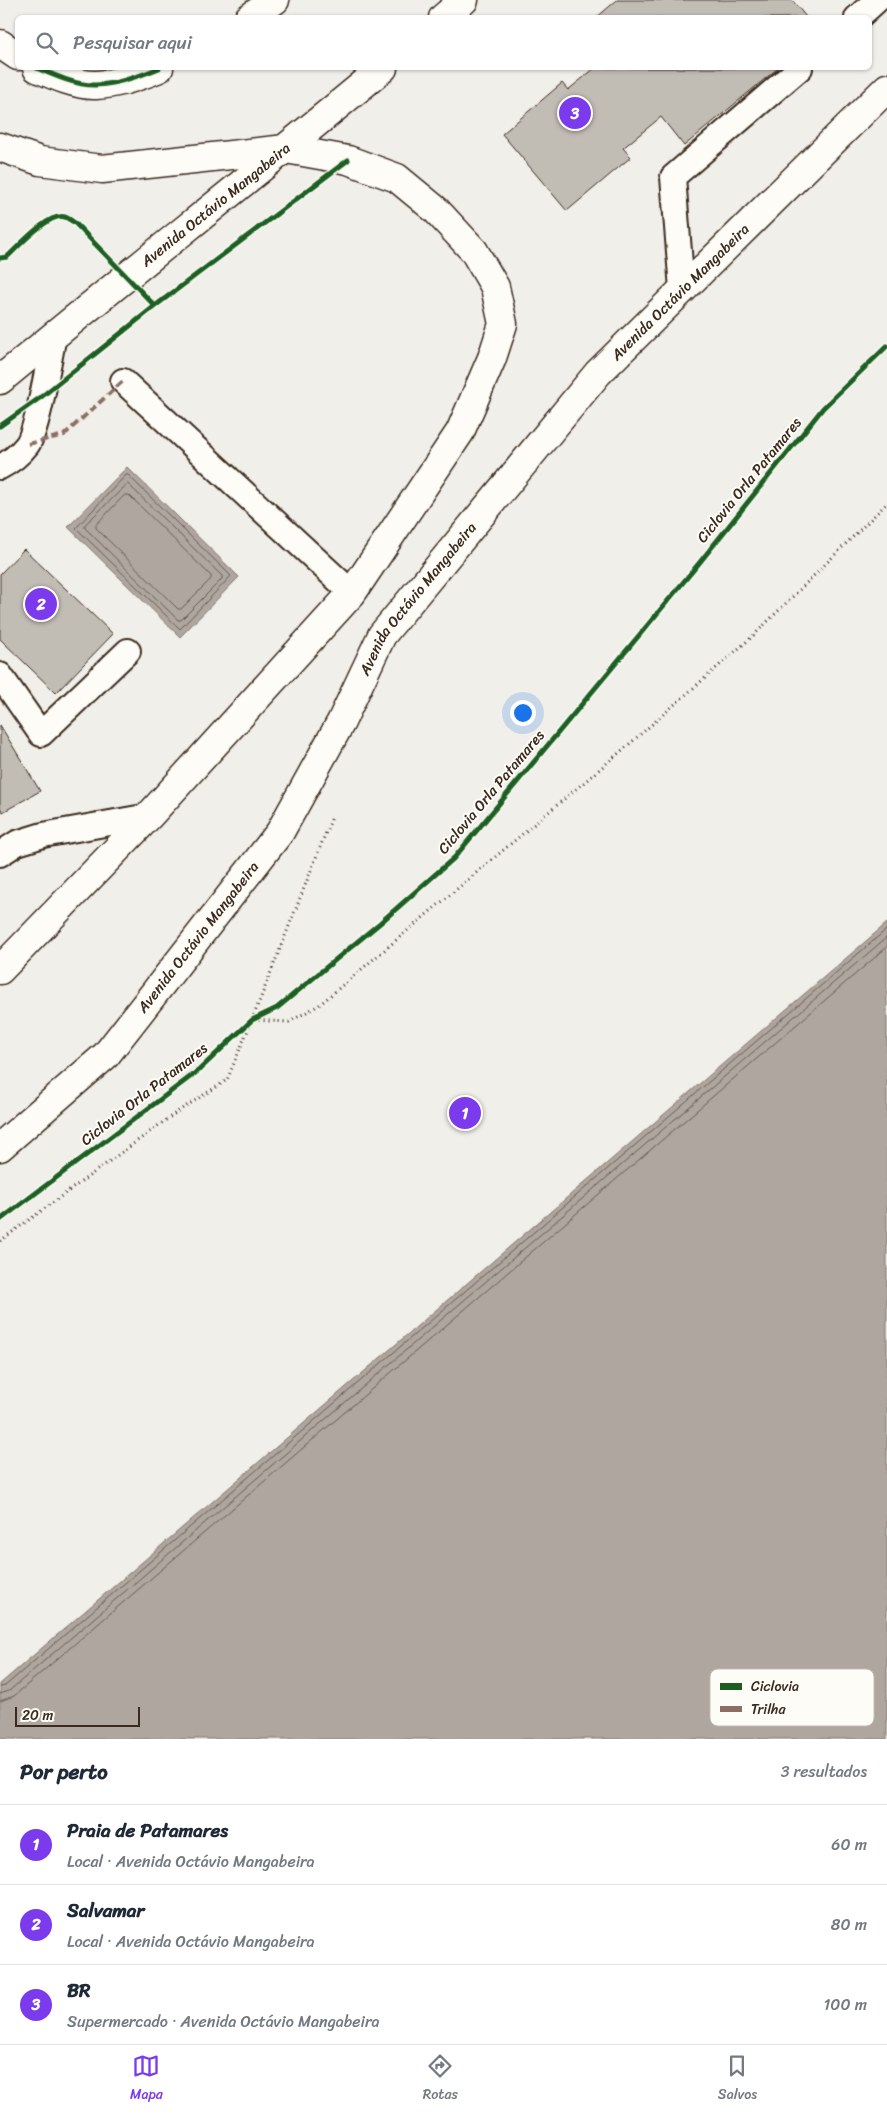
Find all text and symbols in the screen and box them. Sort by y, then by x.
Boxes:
search box [15,15,872,70]
text: Pesquisar aqui [73,26,192,59]
icon: search [33,29,61,57]
pin: 3 [559,94,591,132]
street label: Avenida Octávio Mangabeira [134,136,297,274]
street label: Avenida Octávio Mangabeira [604,217,756,368]
street label: Ciclovia Orla Patamares [690,411,809,549]
street label: Avenida Octávio Mangabeira [351,516,483,681]
pin: 2 [25,585,57,623]
your location [510,700,536,726]
street label: Ciclovia Orla Patamares [431,723,552,860]
street label: Avenida Octávio Mangabeira [130,855,266,1019]
street label: Ciclovia Orla Patamares [75,1035,214,1152]
pin: 1 [449,1094,481,1132]
legend [710,1669,874,1726]
text: Ciclovia [751,1674,799,1699]
text: Trilha [751,1697,786,1722]
text: 20 m [22,1703,53,1728]
scale bar [15,1704,140,1727]
text: Por perto [20,1753,108,1791]
text: 3 resultados [781,1757,867,1786]
text: Praia de Patamares [67,1814,228,1847]
text: 1 [33,1830,39,1859]
text: 60 m [831,1830,867,1859]
text: Local · Avenida Octávio Mangabeira [67,1847,315,1876]
text: Salvamar [67,1894,144,1927]
text: 2 [31,1910,41,1939]
text: 80 m [831,1910,867,1939]
text: Local · Avenida Octávio Mangabeira [67,1927,315,1956]
text: BR [67,1974,91,2007]
text: 3 [32,1990,40,2019]
text: 100 m [823,1990,867,2019]
text: Supermercado · Avenida Octávio Mangabeira [67,2007,380,2036]
tab: Mapa [130,2052,163,2107]
tab: Rotas [423,2052,458,2107]
tab: Salvos [718,2052,757,2107]

